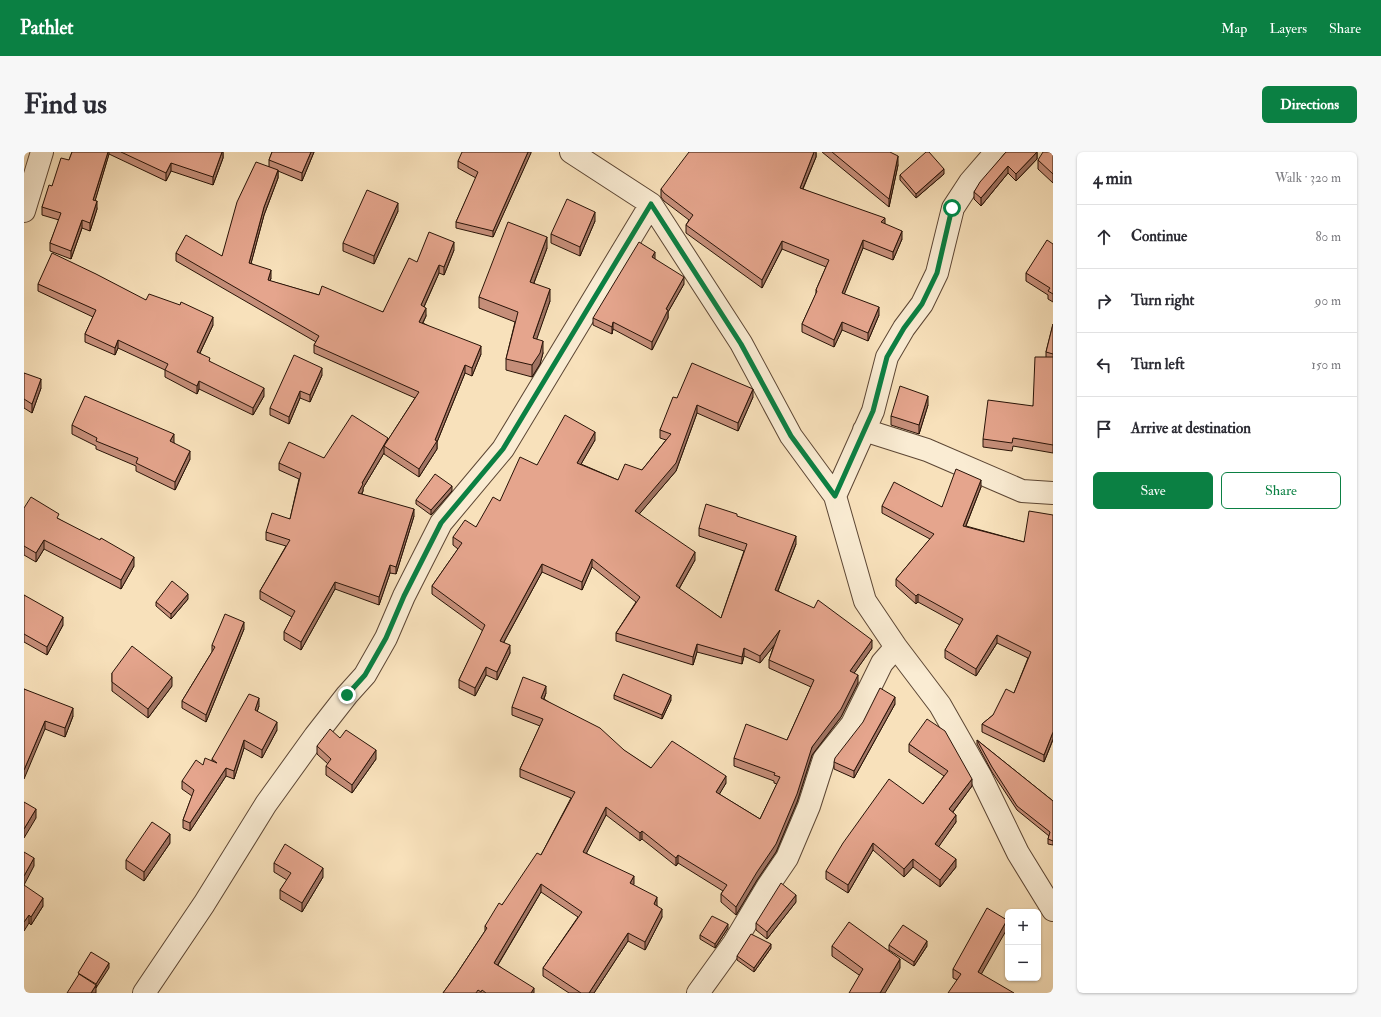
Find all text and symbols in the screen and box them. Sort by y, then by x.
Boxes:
text: Pathlet [20,16,74,40]
text: Map [1221,20,1247,37]
text: Layers [1269,20,1307,37]
text: Share [1329,20,1361,37]
button: Directions [1262,86,1357,123]
text: Find us [24,87,107,122]
text: 4 min [1093,168,1132,189]
text: Walk · 320 m [1275,170,1341,186]
route start [943,199,961,217]
icon: ahead [1093,226,1115,248]
text: Continue [1131,227,1187,246]
text: 80 m [1315,229,1341,245]
icon: right [1093,290,1115,312]
text: Turn right [1131,291,1194,310]
text: 90 m [1315,293,1341,309]
icon: left [1093,354,1115,376]
text: Turn left [1131,355,1185,374]
text: 150 m [1311,357,1341,373]
icon: arrive [1093,418,1115,440]
text: Arrive at destination [1131,419,1251,438]
button: Save [1093,472,1213,509]
button: Share [1221,472,1341,509]
route end [338,686,356,704]
map controls [1005,909,1041,981]
button: + [1005,909,1041,945]
button: − [1005,945,1041,981]

